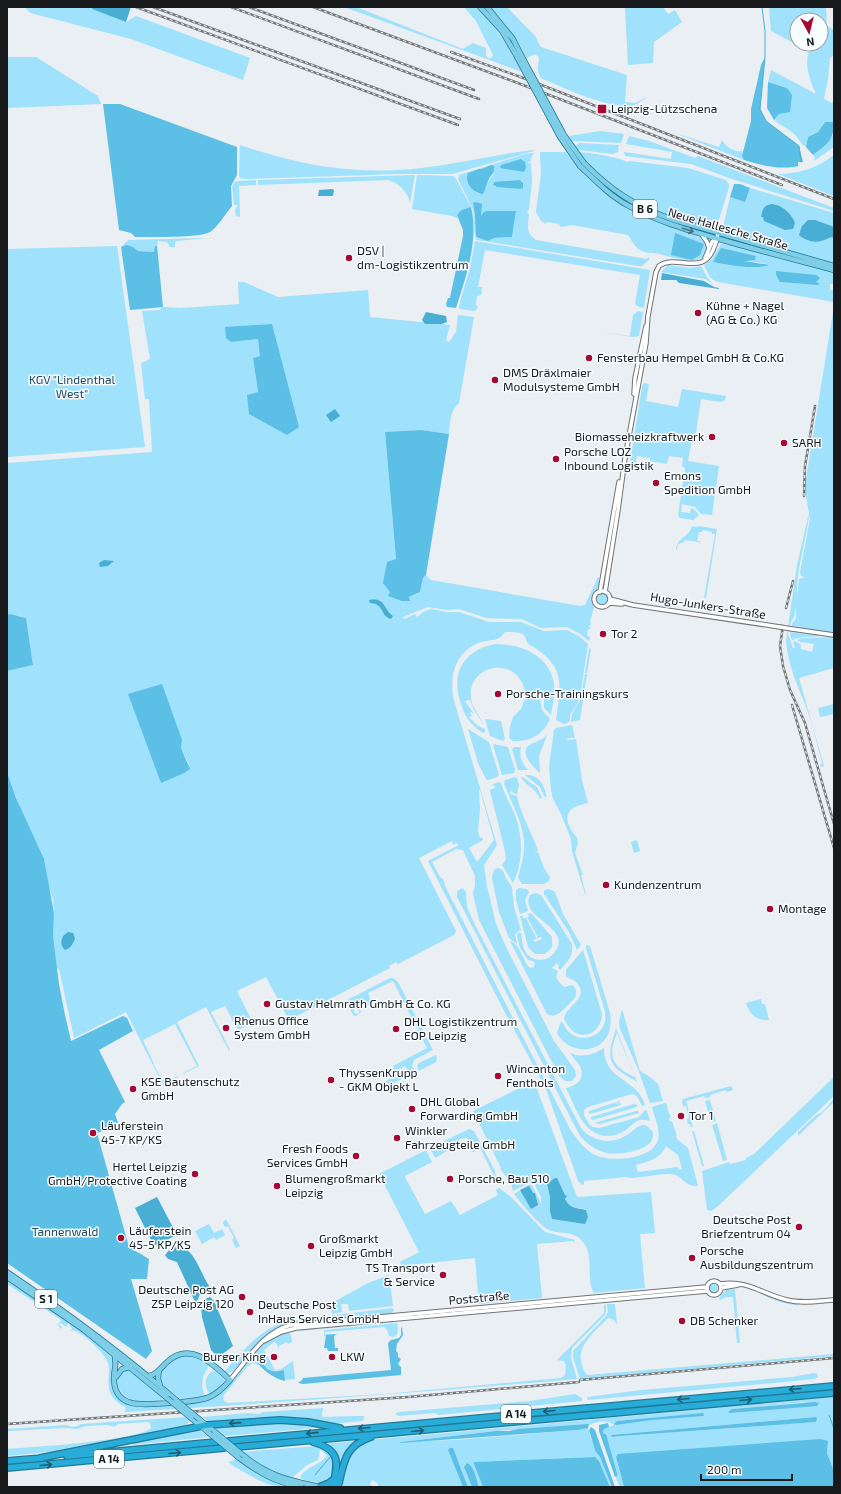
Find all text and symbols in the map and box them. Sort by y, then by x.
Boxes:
north arrow [789,12,829,52]
text: N [806,35,815,49]
place label: Leipzig-Lützschena [611,101,717,115]
marker: Leipzig-Lützschena [596,103,608,115]
road number: B 6 [633,200,657,218]
street label: Neue Hallesche Straße [667,204,790,252]
one-way arrow [681,227,694,234]
place label: DSV | dm-Logistikzentrum [357,243,468,271]
marker: DSV | dm-Logistikzentrum [344,253,354,263]
place label: Kühne + Nagel (AG & Co.) KG [706,298,784,326]
marker: Kühne + Nagel (AG & Co.) KG [693,308,703,318]
place label: Fensterbau Hempel GmbH & Co.KG [597,350,784,364]
marker: Fensterbau Hempel GmbH & Co.KG [584,353,594,363]
place label: DMS Dräxlmaier Modulsysteme GmbH [503,365,620,393]
park label: KGV "Lindenthal West" [29,372,116,400]
marker: DMS Dräxlmaier Modulsysteme GmbH [490,375,500,385]
place label: Biomasseheizkraftwerk [575,429,704,443]
marker: Biomasseheizkraftwerk [707,432,717,442]
place label: SARH [792,435,822,449]
marker: SARH [779,438,789,448]
place label: Porsche LOZ Inbound Logistik [564,444,654,472]
marker: Porsche LOZ Inbound Logistik [551,454,561,464]
place label: Emons Spedition GmbH [664,468,751,496]
marker: Emons Spedition GmbH [651,478,661,488]
street label: Hugo-Junkers-Straße [649,589,767,621]
place label: Tor 2 [611,626,638,640]
marker: Tor 2 [598,629,608,639]
place label: Porsche-Trainingskurs [506,686,629,700]
marker: Porsche-Trainingskurs [493,689,503,699]
place label: Kundenzentrum [614,877,701,891]
marker: Kundenzentrum [601,880,611,890]
place label: Montage [778,901,827,915]
marker: Montage [765,904,775,914]
place label: Gustav Helmrath GmbH & Co. KG [275,996,451,1010]
marker: Gustav Helmrath GmbH & Co. KG [262,999,272,1009]
place label: Rhenus Office System GmbH [234,1013,310,1041]
place label: DHL Logistikzentrum EOP Leipzig [404,1014,517,1042]
marker: Rhenus Office System GmbH [221,1023,231,1033]
marker: DHL Logistikzentrum EOP Leipzig [391,1024,401,1034]
place label: Wincanton Fenthols [506,1061,565,1089]
place label: ThyssenKrupp - GKM Objekt L [339,1065,419,1094]
marker: Wincanton Fenthols [493,1071,503,1081]
place label: KSE Bautenschutz GmbH [141,1074,240,1102]
marker: ThyssenKrupp - GKM Objekt L [326,1075,336,1085]
marker: KSE Bautenschutz GmbH [128,1084,138,1094]
place label: DHL Global Forwarding GmbH [420,1094,518,1122]
marker: DHL Global Forwarding GmbH [407,1104,417,1114]
place label: Tor 1 [689,1108,713,1122]
marker: Tor 1 [676,1111,686,1121]
place label: Läuferstein 45-7 KP/KS [101,1118,163,1146]
place label: Winkler Fahrzeugteile GmbH [405,1123,515,1151]
marker: Läuferstein 45-7 KP/KS [88,1128,98,1138]
marker: Winkler Fahrzeugteile GmbH [392,1133,402,1143]
place label: Fresh Foods Services GmbH [267,1141,348,1169]
marker: Fresh Foods Services GmbH [351,1151,361,1161]
place label: Hertel Leipzig GmbH/Protective Coating [48,1159,187,1187]
marker: Hertel Leipzig GmbH/Protective Coating [190,1169,200,1179]
place label: Blumengroßmarkt Leipzig [285,1171,386,1199]
place label: Porsche, Bau 510 [458,1171,549,1185]
marker: Porsche, Bau 510 [445,1174,455,1184]
marker: Blumengroßmarkt Leipzig [272,1181,282,1191]
place label: Deutsche Post Briefzentrum 04 [701,1212,791,1240]
marker: Deutsche Post Briefzentrum 04 [794,1222,804,1232]
place label: Läuferstein 45-5 KP/KS [129,1223,191,1251]
park label: Tannenwald [32,1224,98,1238]
place label: Großmarkt Leipzig GmbH [319,1231,393,1259]
marker: Läuferstein 45-5 KP/KS [116,1233,126,1243]
marker: Großmarkt Leipzig GmbH [306,1241,316,1251]
place label: Porsche Ausbildungszentrum [700,1243,814,1271]
marker: Porsche Ausbildungszentrum [687,1253,697,1263]
place label: TS Transport & Service [365,1260,435,1288]
marker: TS Transport & Service [438,1270,448,1280]
place label: Deutsche Post AG ZSP Leipzig 120 [138,1282,234,1310]
street label: Poststraße [448,1287,510,1307]
road number: S 1 [35,1290,57,1308]
marker: Deutsche Post AG ZSP Leipzig 120 [237,1292,247,1302]
place label: Deutsche Post InHaus Services GmbH [258,1297,380,1325]
marker: Deutsche Post InHaus Services GmbH [245,1307,255,1317]
place label: DB Schenker [690,1313,758,1327]
marker: DB Schenker [677,1316,687,1326]
place label: Burger King [203,1349,266,1363]
place label: LKW [340,1349,365,1363]
marker: Burger King [269,1352,279,1362]
marker: LKW [327,1352,337,1362]
one-way arrow [789,1385,802,1393]
one-way arrow [677,1395,690,1403]
one-way arrow [739,1397,752,1404]
road number: A 14 [501,1405,531,1423]
one-way arrow [543,1408,556,1415]
one-way arrow [229,1420,242,1427]
one-way arrow [358,1425,371,1432]
one-way arrow [411,1427,424,1434]
one-way arrow [306,1430,319,1437]
one-way arrow [168,1449,181,1457]
road number: A 14 [94,1450,124,1468]
scale bar [701,1456,792,1482]
one-way arrow [39,1461,52,1468]
text: 200 m [707,1462,741,1476]

